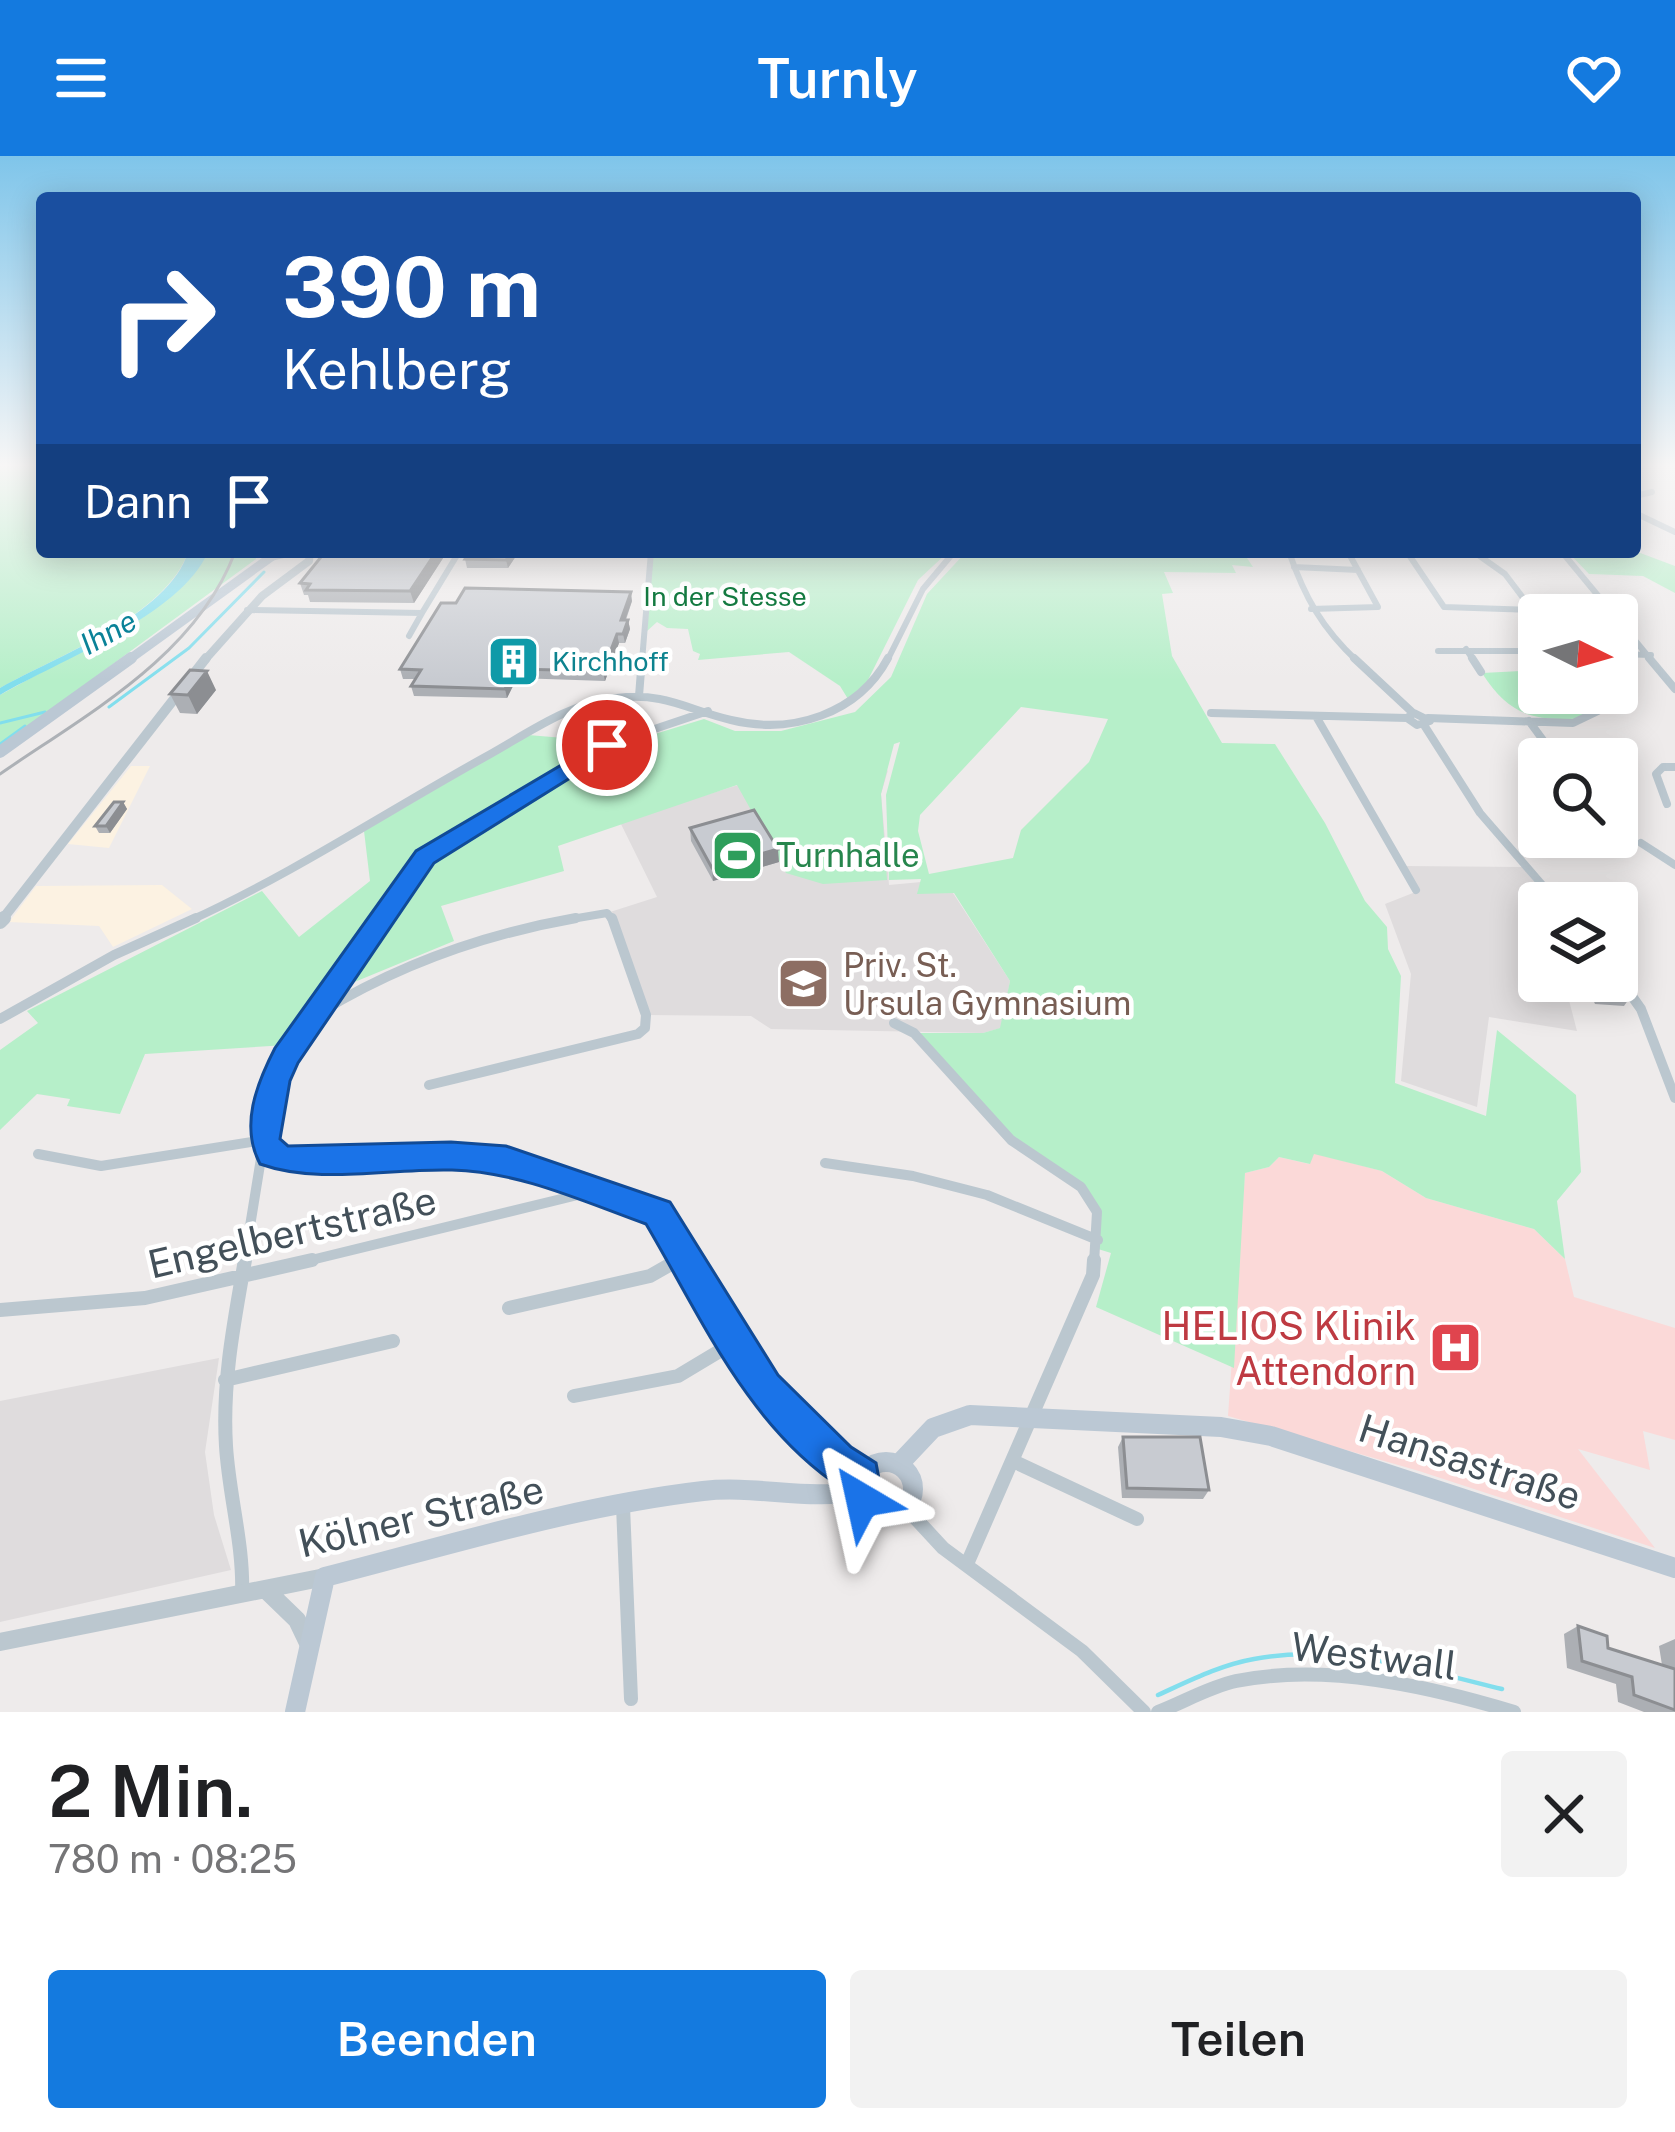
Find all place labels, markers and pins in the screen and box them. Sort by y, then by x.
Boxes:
building icon: Kirchhoff [485,633,541,689]
place label: Kirchhoff [552,645,669,677]
pin [556,694,658,796]
sports icon: Turnhalle [709,827,765,883]
place label: Turnhalle [776,836,920,874]
place label: Priv. St. Ursula Gymnasium [843,946,1131,1022]
school or university icon: Priv. St. Ursula Gymnasium [776,956,832,1012]
place label: HELIOS Klinik Attendorn [1162,1303,1416,1394]
hospital icon: HELIOS Klinik Attendorn [1427,1320,1483,1376]

